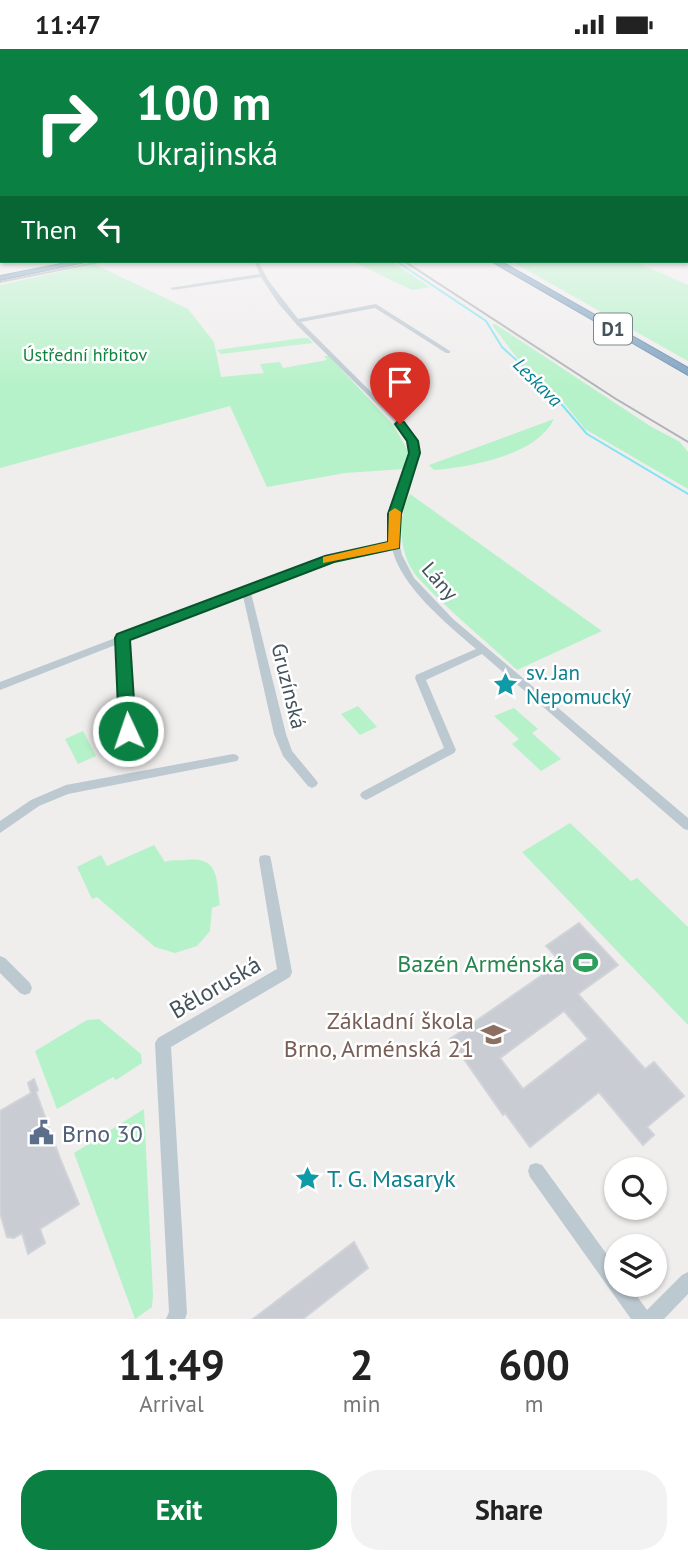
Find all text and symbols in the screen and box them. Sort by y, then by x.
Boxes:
text: 11:47 [35,8,101,41]
text: 100 m [136,70,271,134]
icon: right [21,77,112,168]
text: Ukrajinská [136,132,278,174]
icon: left [91,210,129,248]
text: Then [21,213,77,246]
road number: D1 [594,313,632,345]
park label: Ústřední hřbitov [23,343,147,366]
pin [370,352,430,424]
water label: Leskava [508,352,568,412]
icon: arrive [381,363,419,401]
street label: Lány [416,556,464,606]
street label: Gruzínská [265,640,313,732]
place label: sv. Jan Nepomucký [526,659,631,710]
place icon: sv. Jan Nepomucký [492,670,520,698]
position arrow [91,694,165,768]
street label: Běloruská [164,948,266,1026]
place label: Bazén Arménská [397,948,565,979]
sports icon: Bazén Arménská [571,949,599,977]
place label: Základní škola Brno, Arménská 21 [284,1005,474,1064]
school or university icon: Základní škola Brno, Arménská 21 [480,1020,508,1048]
place label: Brno 30 [62,1118,143,1149]
public building icon: Brno 30 [28,1119,56,1147]
map controls [604,1157,667,1297]
button: search [604,1157,667,1220]
place label: T. G. Masaryk [327,1163,456,1194]
place icon: T. G. Masaryk [293,1164,321,1192]
button: layers [604,1234,667,1297]
text: 11:49 [118,1337,225,1392]
text: 2 [350,1337,373,1392]
text: 600 [498,1337,570,1392]
text: Arrival [139,1389,204,1418]
text: min [343,1389,380,1418]
text: m [525,1389,543,1418]
button: Exit [21,1470,337,1550]
button: Share [351,1470,667,1550]

